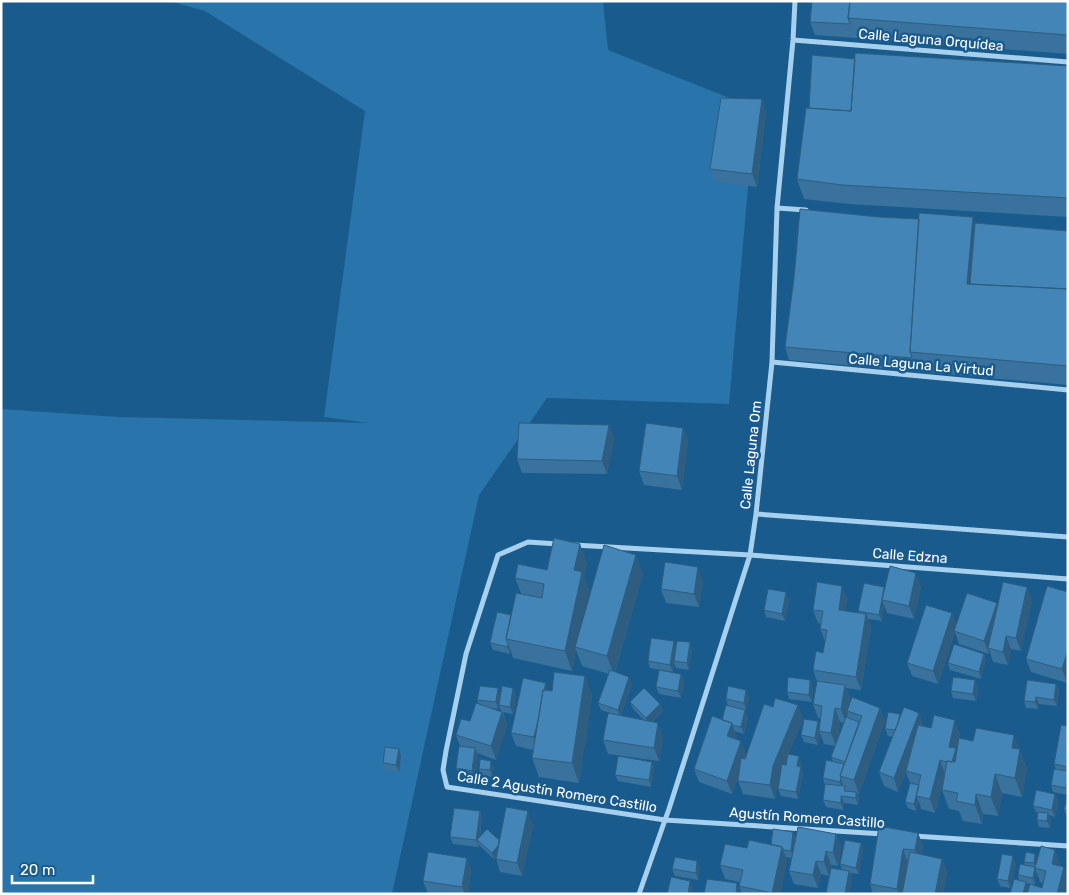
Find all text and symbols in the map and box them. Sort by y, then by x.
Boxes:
street label: Calle Laguna Orquídea [858,25,1004,55]
street label: Calle Laguna La Virtud [848,350,994,380]
street label: Calle Laguna Om [737,400,765,510]
street label: Calle Edzna [872,545,948,567]
street label: Calle 2 Agustín Romero Castillo [456,768,658,816]
street label: Agustín Romero Castillo [729,804,885,832]
scale bar [12,852,94,884]
text: 20 m [20,861,55,879]

